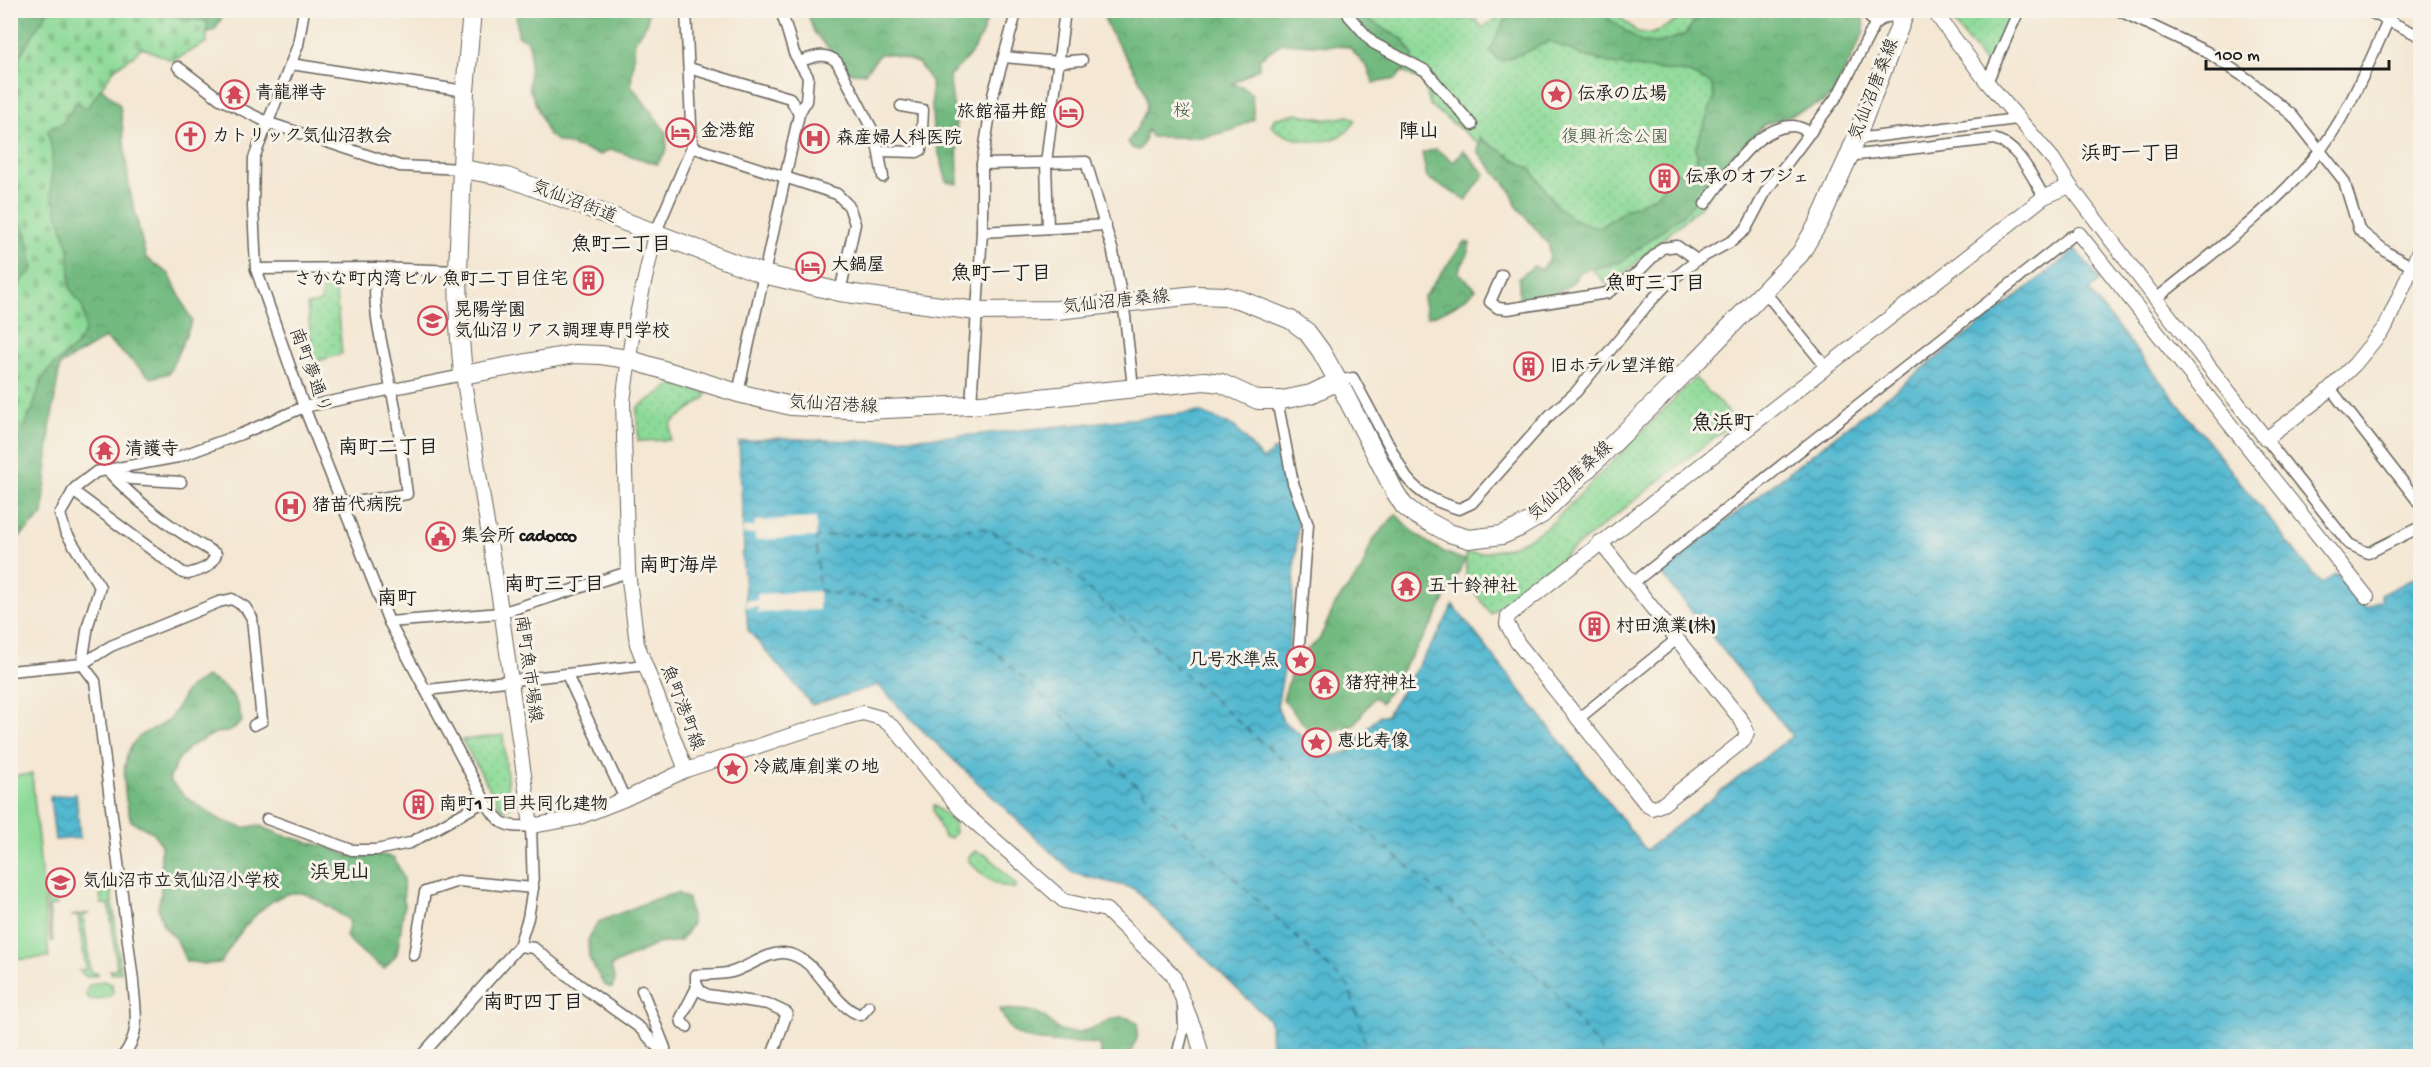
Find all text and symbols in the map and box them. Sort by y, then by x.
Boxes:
scale bar [2206,33,2389,71]
street label: 気仙沼唐桑線 [1845,35,1904,144]
text: 100 m [2214,46,2260,67]
temple icon: 青龍禅寺 [218,78,250,110]
place icon: 伝承の広場 [1540,79,1572,111]
place label: 青龍禅寺 [255,83,327,105]
place label: 伝承の広場 [1577,84,1667,106]
hotel icon: 旅館福井館 [1052,97,1084,129]
park label: 桜 [1173,101,1191,123]
place label: 旅館福井館 [957,102,1047,124]
hotel icon: 金港館 [664,116,696,148]
district label: 陣山 [1399,120,1439,145]
church icon: カトリック気仙沼教会 [175,121,207,153]
place label: 金港館 [701,121,755,143]
hospital icon: 森産婦人科医院 [799,123,831,155]
place label: カトリック気仙沼教会 [212,126,392,148]
park label: 復興祈念公園 [1561,127,1669,149]
place label: 森産婦人科医院 [836,128,962,150]
district label: 浜町一丁目 [2081,143,2181,167]
building icon: 伝承のオブジェ [1648,162,1680,194]
place label: 伝承のオブジェ [1685,167,1810,189]
street label: 気仙沼街道 [528,176,620,229]
district label: 魚町二丁目 [571,233,671,258]
hotel icon: 大鍋屋 [794,250,826,282]
place label: 大鍋屋 [831,255,885,277]
district label: 魚町一丁目 [951,262,1051,287]
building icon: さかな町内湾ビル 魚町二丁目住宅 [573,264,605,296]
place label: さかな町内湾ビル 魚町二丁目住宅 [294,269,568,291]
district label: 魚町三丁目 [1605,272,1705,297]
street label: 気仙沼唐桑線 [1061,286,1171,319]
place label: 晃陽学園 気仙沼リアス調理専門学校 [454,300,670,343]
school or university icon: 晃陽学園 気仙沼リアス調理専門学校 [417,305,449,337]
street label: 南町夢通り [284,325,335,417]
building icon: 旧ホテル望洋館 [1513,351,1545,383]
place label: 旧ホテル望洋館 [1550,356,1675,378]
street label: 気仙沼港線 [788,392,879,419]
district label: 魚浜町 [1692,411,1755,438]
temple icon: 清護寺 [88,434,120,466]
district label: 南町二丁目 [338,436,438,461]
street label: 気仙沼唐桑線 [1524,437,1618,527]
place label: 清護寺 [125,439,179,461]
hospital icon: 猪苗代病院 [275,490,307,522]
place label: 猪苗代病院 [312,495,402,517]
public building icon: 集会所 cadocco [424,521,456,553]
place label: 集会所 cadocco [461,526,577,548]
district label: 南町海岸 [639,554,719,579]
temple icon: 五十鈴神社 [1391,571,1423,603]
district label: 南町三丁目 [504,573,604,598]
place label: 五十鈴神社 [1428,576,1518,598]
district label: 南町 [377,587,417,612]
building icon: 村田漁業(株) [1579,611,1611,643]
street label: 南町魚市場線 [509,614,546,724]
place label: 村田漁業(株) [1616,616,1716,638]
place icon: 几号水準点 [1284,645,1316,677]
place label: 几号水準点 [1189,650,1279,672]
street label: 魚町港町線 [655,662,708,754]
temple icon: 猪狩神社 [1308,668,1340,700]
place label: 猪狩神社 [1345,673,1417,695]
place icon: 恵比寿像 [1300,726,1332,758]
place label: 恵比寿像 [1337,731,1409,753]
place icon: 冷蔵庫創業の地 [716,752,748,784]
place label: 冷蔵庫創業の地 [753,756,879,779]
building icon: 南町1丁目共同化建物 [402,789,434,821]
place label: 南町1丁目共同化建物 [439,794,608,816]
district label: 浜見山 [310,862,370,886]
school or university icon: 気仙沼市立気仙沼小学校 [45,866,77,898]
place label: 気仙沼市立気仙沼小学校 [82,871,280,893]
district label: 南町四丁目 [483,991,583,1016]

